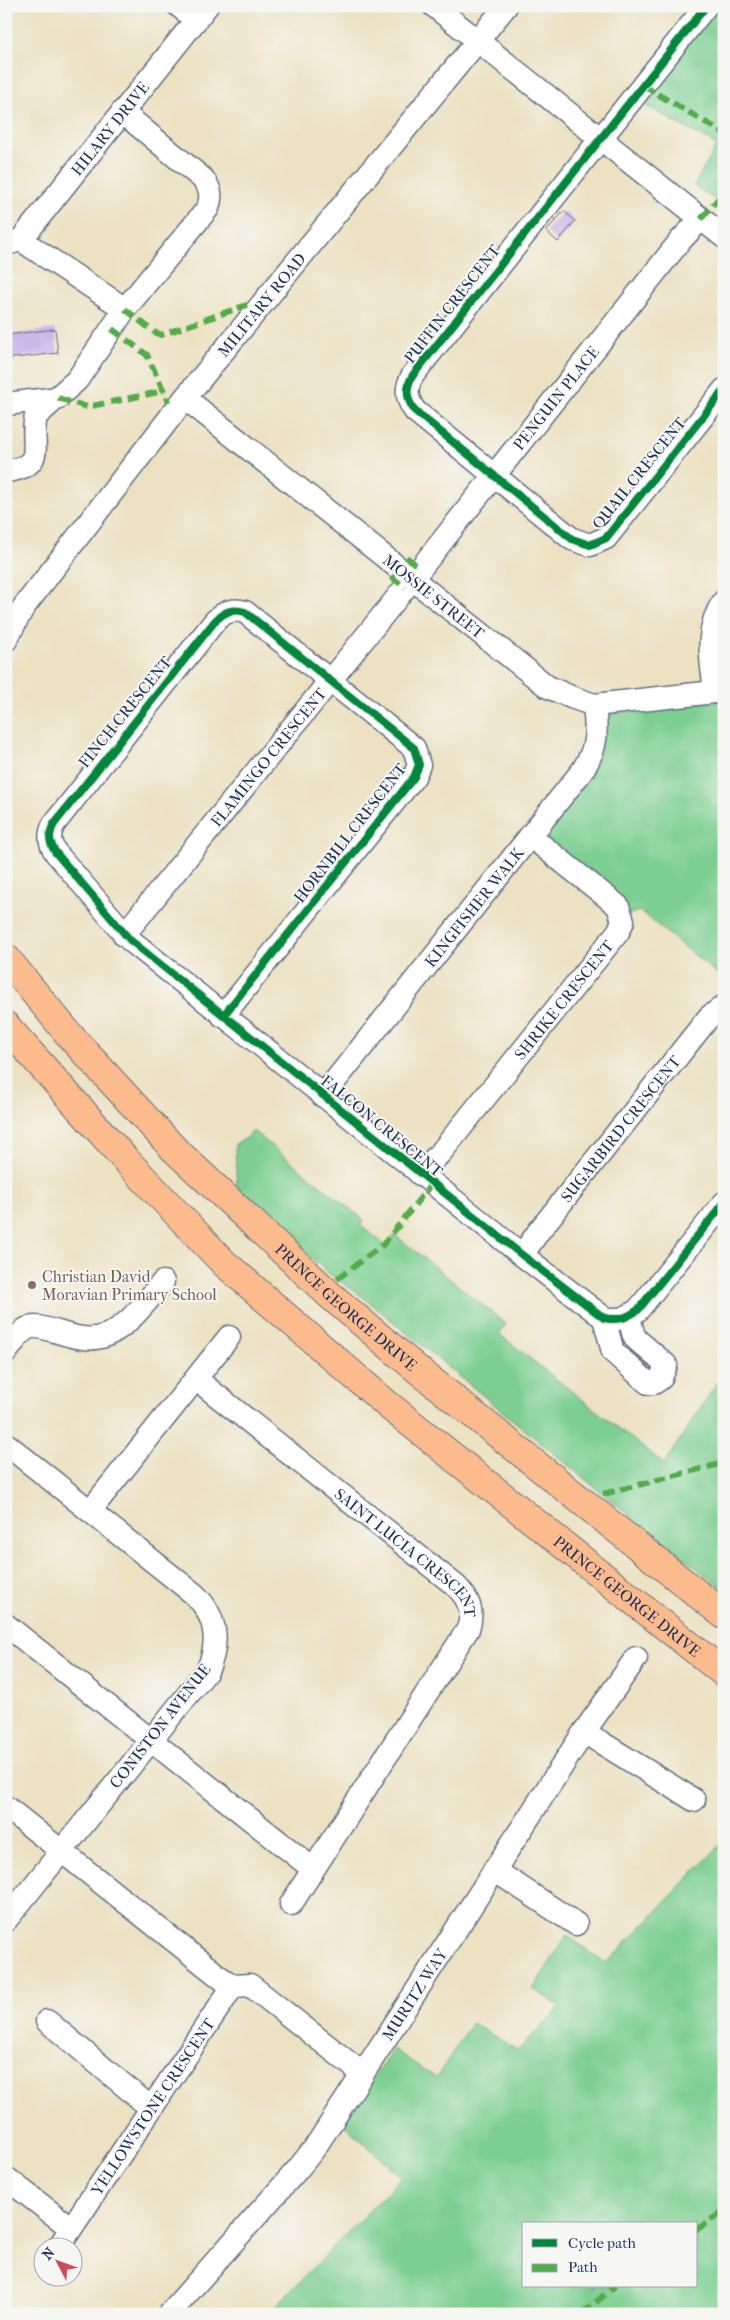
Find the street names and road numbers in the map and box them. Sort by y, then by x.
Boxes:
street label: HILARY DRIVE [67,78,153,179]
street label: PUFFIN CRESCENT [400,241,504,367]
street label: MILITARY ROAD [213,249,310,361]
street label: PENGUIN PLACE [509,342,603,454]
street label: QUAIL CRESCENT [588,413,690,533]
street label: MOSSIE STREET [379,550,488,642]
street label: FINCH CRESCENT [74,652,176,771]
street label: FLAMINGO CRESCENT [206,684,330,830]
street label: HORNBILL CRESCENT [290,759,411,907]
street label: KINGFISHER WALK [420,842,528,971]
street label: SHRIKE CRESCENT [510,936,617,1063]
street label: SUGARBIRD CRESCENT [556,1052,684,1206]
street label: FALCON CRESCENT [317,1071,447,1181]
street label: PRINCE GEORGE DRIVE [271,1239,421,1375]
street label: SAINT LUCIA CRESCENT [331,1484,480,1618]
street label: PRINCE GEORGE DRIVE [550,1531,705,1660]
street label: CONISTON AVENUE [106,1660,215,1792]
street label: MURITZ WAY [377,1944,451,2044]
street label: YELLOWSTONE CRESCENT [86,2014,218,2200]

